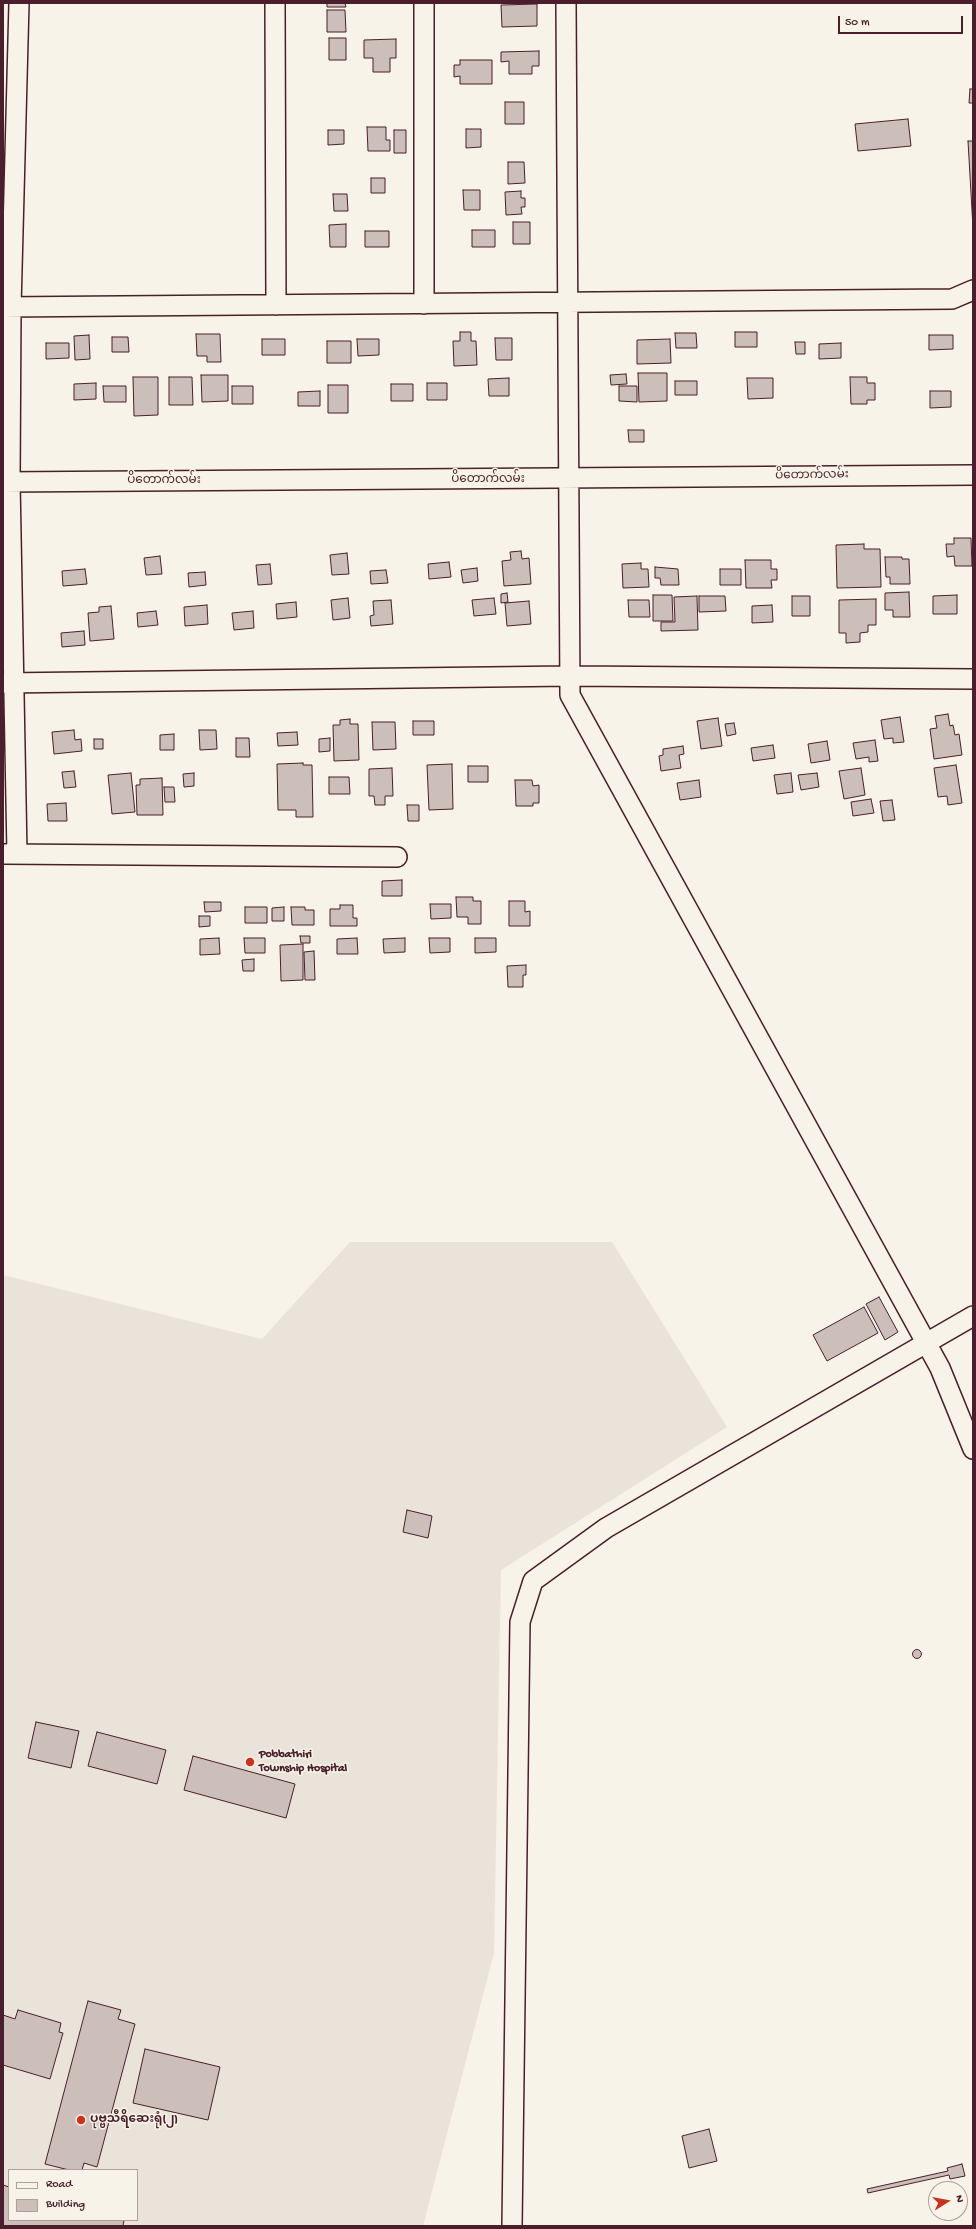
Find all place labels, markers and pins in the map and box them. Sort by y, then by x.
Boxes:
place label: Pobbathiri Township Hospital [259,1748,347,1776]
marker: Pobbathiri Township Hospital [244,1756,256,1768]
place label: ပုဗ္ဗသီရိဆေးရုံ(၂) [90,2113,178,2127]
marker: ပုဗ္ဗသီရိဆေးရုံ(၂) [75,2114,87,2126]

